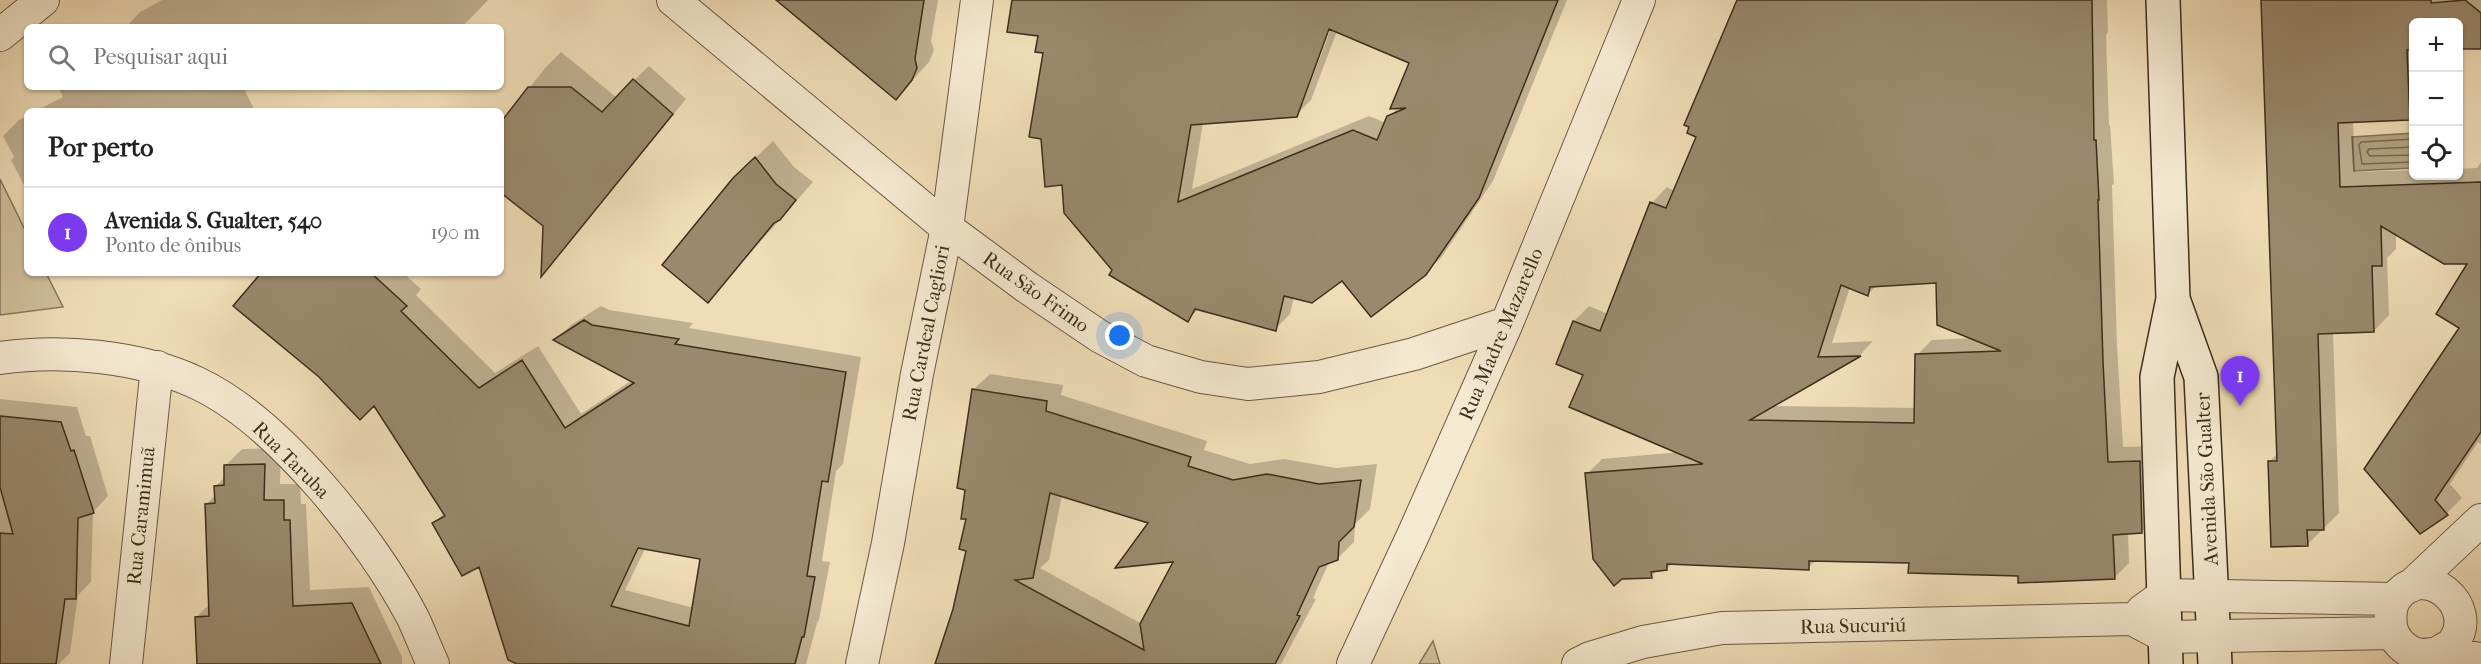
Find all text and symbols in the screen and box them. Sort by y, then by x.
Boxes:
map controls [2409,18,2463,180]
button: + [2409,18,2463,72]
search box [24,24,504,90]
icon: search [45,41,78,74]
text: Pesquisar aqui [93,44,228,70]
button: − [2409,72,2463,126]
button: locate [2409,126,2463,180]
text: Por perto [48,132,153,163]
text: Avenida S. Gualter, 540 [105,208,322,234]
text: 1 [64,221,71,244]
text: 190 m [430,221,480,244]
text: Ponto de ônibus [105,234,241,257]
street label: Rua Cardeal Cagliori [898,243,954,423]
street label: Rua Madre Mazarello [1454,244,1548,424]
street label: Rua São Frimo [978,247,1094,337]
your location [1105,321,1134,350]
pin: 1 [2220,356,2260,406]
street label: Avenida São Gualter [2191,391,2223,567]
street label: Rua Taruba [248,417,335,504]
street label: Rua Caramimuã [122,445,160,586]
street label: Rua Sucuriú [1800,614,1907,638]

